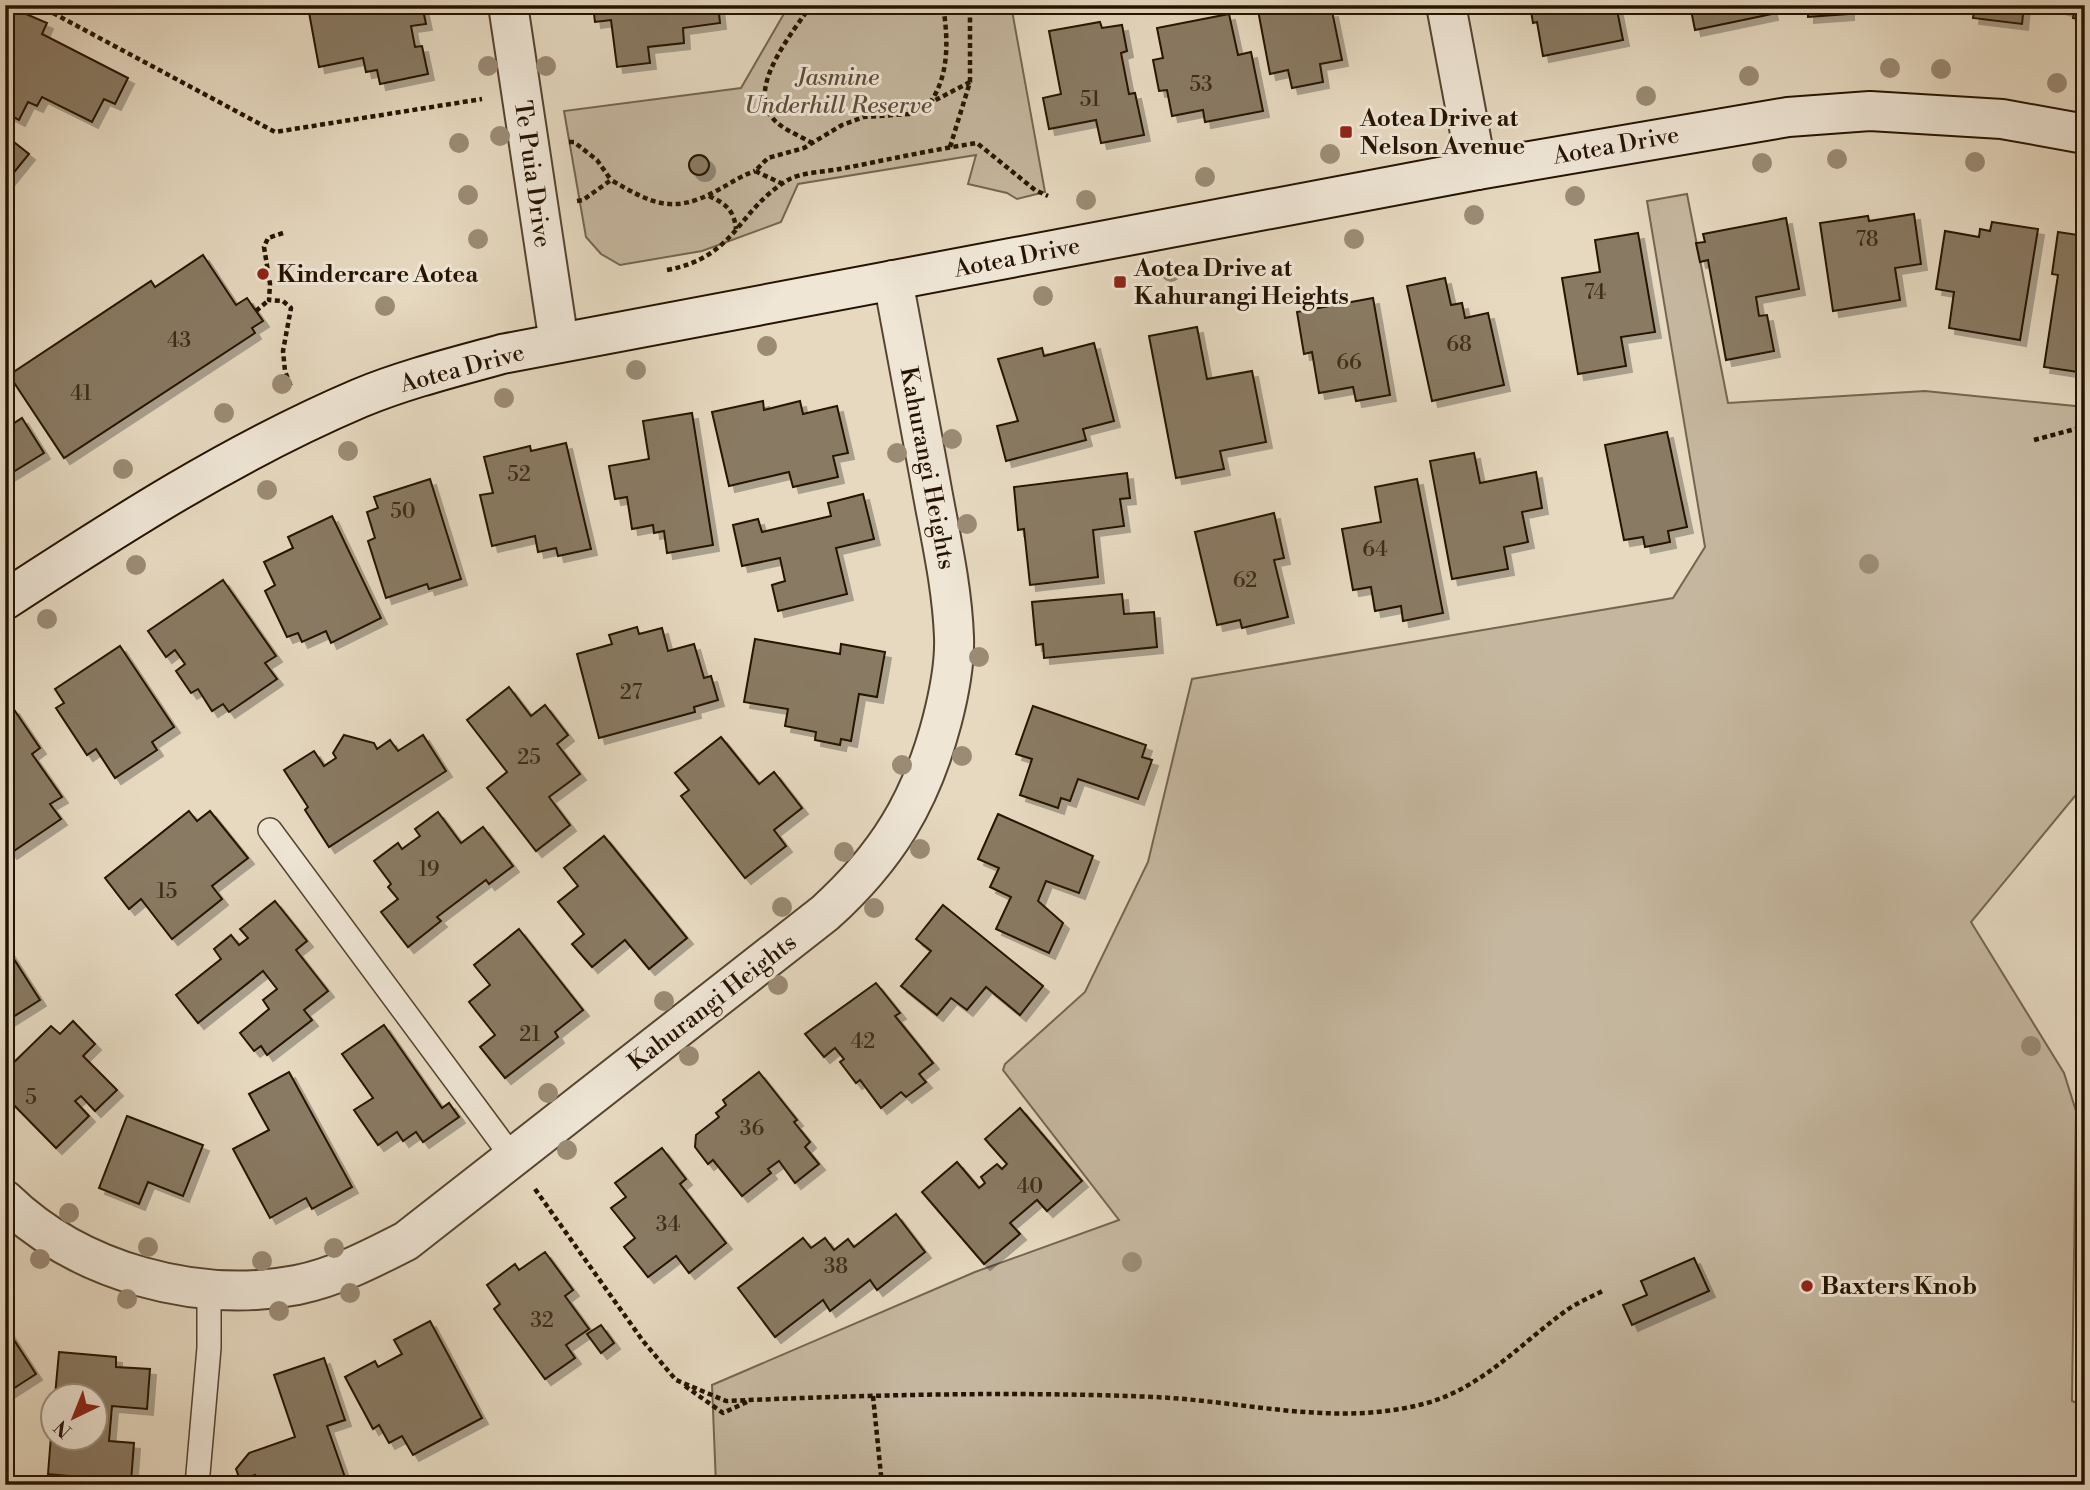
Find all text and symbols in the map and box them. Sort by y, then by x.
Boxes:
park label: Jasmine Underhill Reserve [744,63,932,121]
house number: 53 [1189,72,1213,98]
house number: 51 [1080,87,1100,113]
street label: Te Puia Drive [507,99,557,250]
place label: Aotea Drive at Nelson Avenue [1359,104,1525,162]
street label: Aotea Drive [1550,120,1682,172]
marker: Aotea Drive at Nelson Avenue [1338,124,1354,140]
house number: 78 [1855,227,1879,253]
street label: Aotea Drive [951,231,1083,285]
place label: Aotea Drive at Kahurangi Heights [1133,254,1349,312]
place label: Kindercare Aotea [277,260,479,290]
marker: Kindercare Aotea [255,266,271,282]
marker: Aotea Drive at Kahurangi Heights [1112,274,1128,290]
house number: 74 [1584,280,1606,306]
house number: 43 [167,328,191,354]
house number: 68 [1446,332,1472,358]
street label: Aotea Drive [396,338,528,400]
house number: 66 [1336,350,1362,376]
street label: Kahurangi Heights [893,364,961,572]
house number: 41 [70,381,92,407]
house number: 52 [507,462,531,488]
house number: 50 [390,499,416,525]
house number: 64 [1362,537,1388,563]
house number: 62 [1233,568,1257,594]
house number: 27 [620,680,643,706]
house number: 25 [517,745,541,771]
house number: 19 [418,857,440,883]
house number: 15 [157,879,177,905]
street label: Kahurangi Heights [622,928,803,1078]
house number: 21 [519,1022,541,1048]
house number: 42 [851,1029,875,1055]
house number: 5 [25,1085,37,1111]
house number: 36 [740,1116,764,1142]
house number: 40 [1017,1174,1043,1200]
house number: 34 [656,1212,680,1238]
house number: 38 [824,1254,848,1280]
place label: Baxters Knob [1821,1272,1977,1302]
marker: Baxters Knob [1799,1278,1815,1294]
house number: 32 [530,1308,554,1334]
north arrow [38,1382,108,1452]
text: N [49,1415,77,1443]

